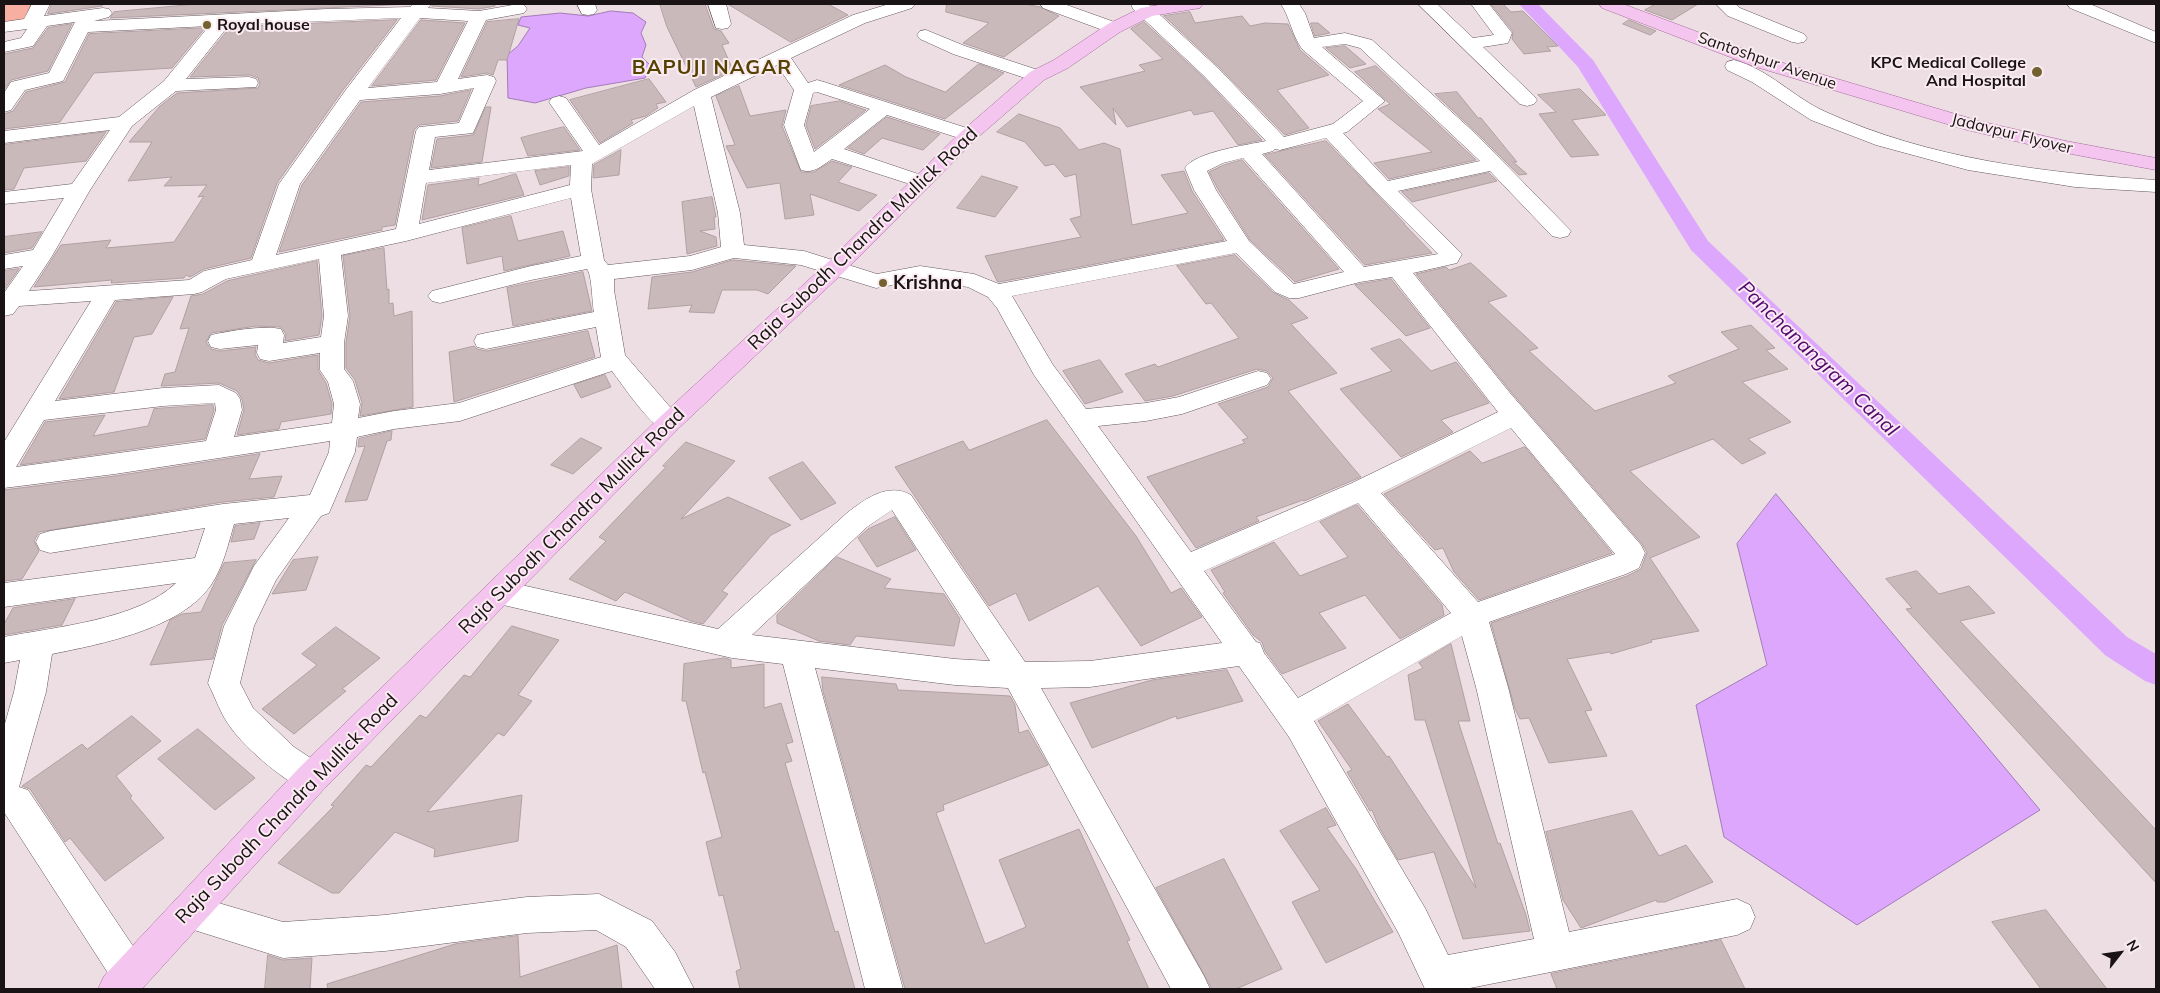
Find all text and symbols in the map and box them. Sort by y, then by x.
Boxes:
place label: Royal house [217,15,310,35]
marker: Royal house [201,19,213,31]
street label: Santoshpur Avenue [1695,28,1839,94]
place label: KPC Medical College And Hospital [1870,53,2026,91]
district label: BAPUJI NAGAR [630,56,794,80]
marker: KPC Medical College And Hospital [2030,65,2044,79]
street label: Jadavpur Flyover [1949,110,2075,158]
street label: Raja Subodh Chandra Mullick Road [743,123,983,355]
place label: Krishna [893,272,962,294]
water label: Panchanangram Canal [1733,276,1903,442]
marker: Krishna [877,277,889,289]
street label: Raja Subodh Chandra Mullick Road [454,403,690,639]
street label: Raja Subodh Chandra Mullick Road [171,689,403,929]
north arrow [2095,928,2145,978]
text: N [2123,936,2143,955]

